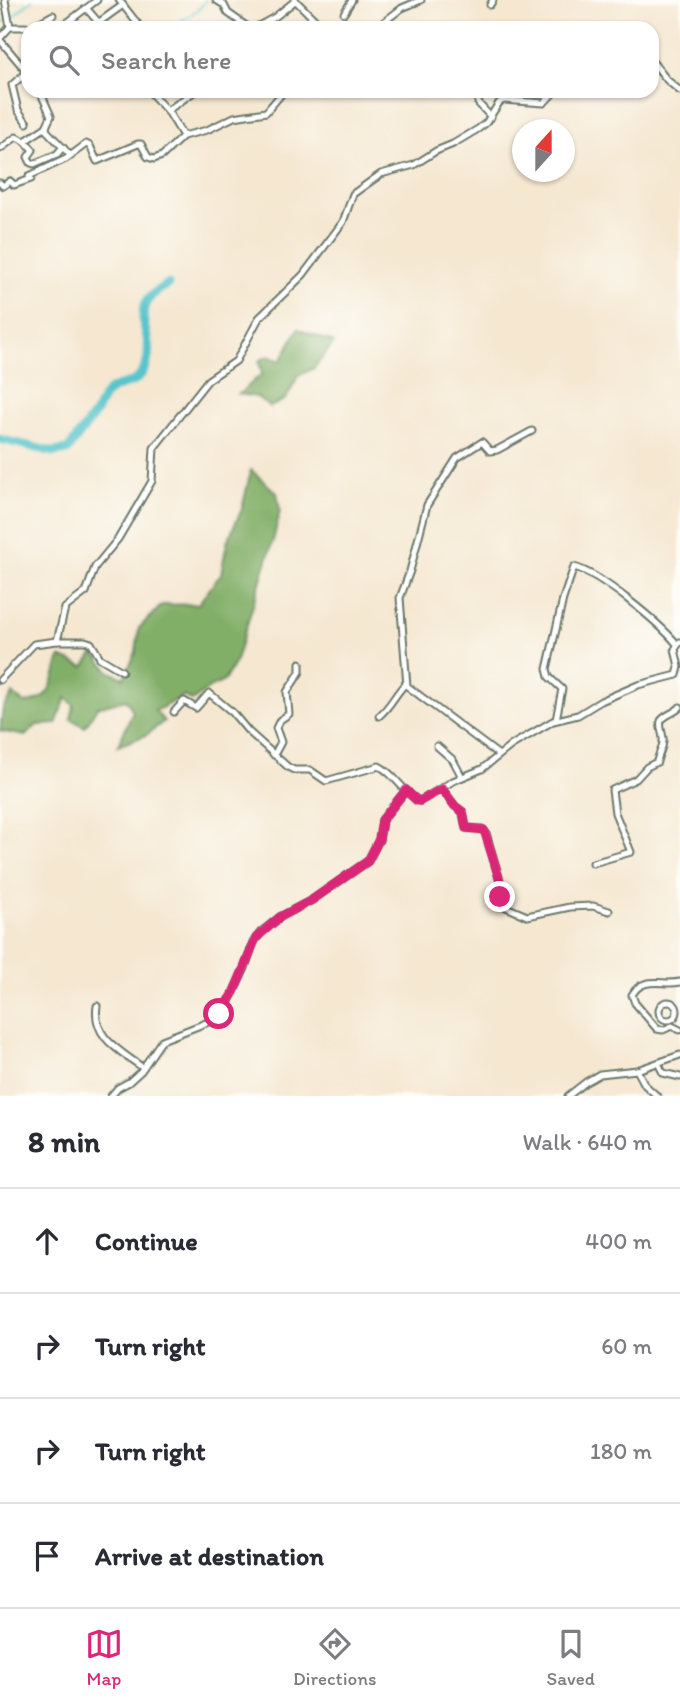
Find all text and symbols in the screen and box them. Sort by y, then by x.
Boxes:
search box [21,21,659,98]
icon: search [45,41,83,79]
text: Search here [101,44,231,76]
north arrow [512,119,575,182]
route end [484,881,515,912]
route start [203,998,234,1029]
text: 8 min [28,1123,100,1160]
text: Walk · 640 m [522,1128,652,1156]
icon: ahead [28,1222,66,1260]
text: Continue [95,1225,198,1257]
text: 400 m [585,1227,652,1255]
icon: right [28,1327,66,1365]
text: Turn right [95,1330,206,1362]
text: 60 m [601,1332,652,1360]
icon: right [28,1432,66,1470]
text: Turn right [95,1435,206,1467]
text: 180 m [590,1437,652,1465]
icon: arrive [28,1537,66,1575]
text: Arrive at destination [95,1540,324,1572]
tab: Map [85,1625,123,1690]
tab: Directions [293,1625,377,1690]
tab: Saved [547,1625,595,1690]

